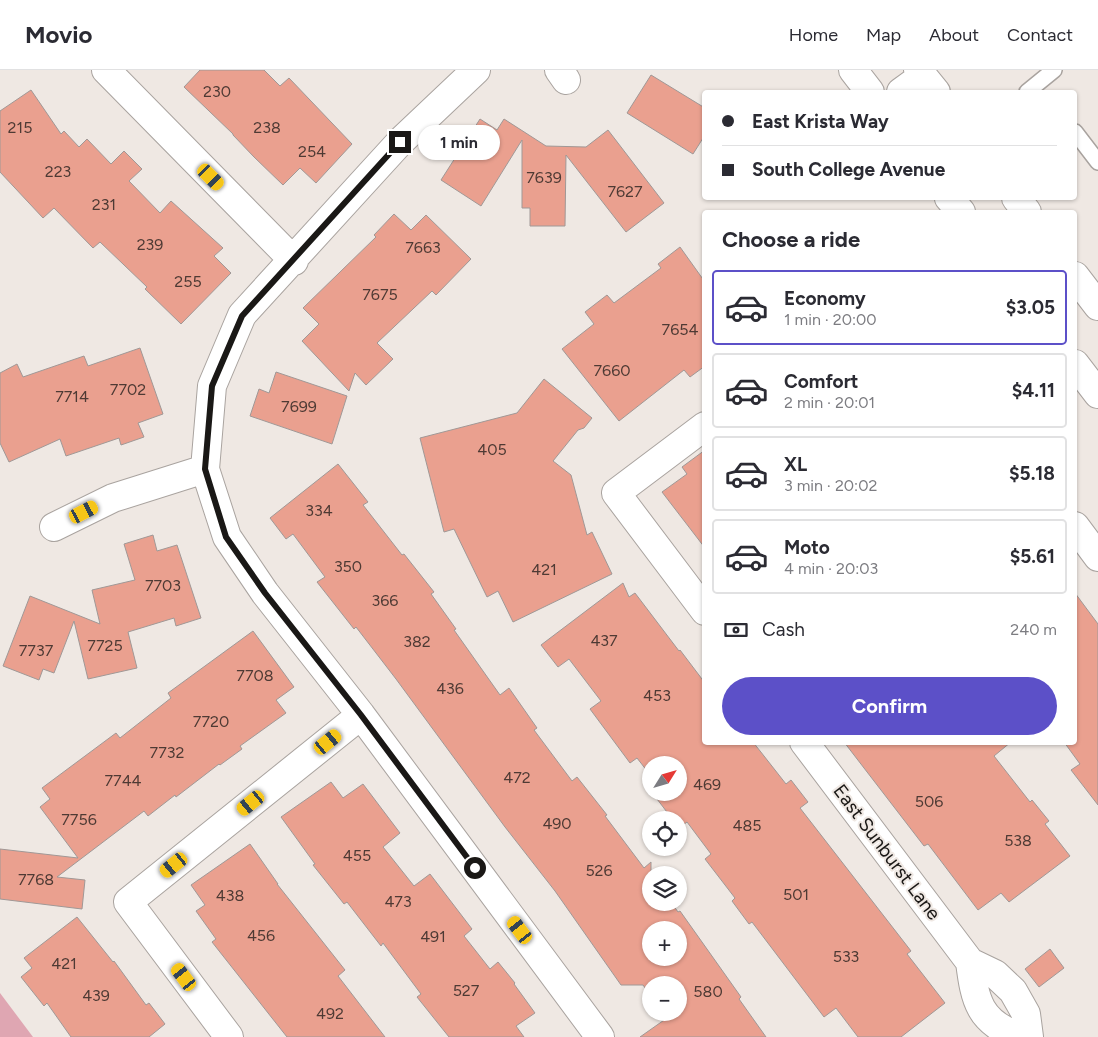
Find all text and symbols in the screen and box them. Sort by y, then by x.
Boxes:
text: Movio [25,20,93,49]
text: Home [789,24,838,46]
text: Map [866,24,901,46]
text: About [929,24,979,46]
text: Contact [1007,24,1073,46]
house number: 230 [203,82,231,101]
text: East Krista Way [752,110,889,133]
house number: 215 [8,118,32,137]
house number: 238 [253,118,281,137]
callout: 1 min [418,124,500,160]
route end [389,131,411,153]
text: 1 min [440,133,478,152]
house number: 254 [298,142,326,161]
text: South College Avenue [752,158,945,181]
car [195,161,226,193]
house number: 223 [45,162,71,181]
house number: 7639 [526,168,562,187]
house number: 7627 [607,182,643,201]
house number: 231 [92,195,116,214]
text: Choose a ride [722,226,860,253]
house number: 239 [137,235,163,254]
house number: 7663 [405,238,441,257]
house number: 255 [174,272,202,291]
house number: 7675 [362,285,398,304]
icon: car [724,285,769,330]
text: Economy [784,287,866,310]
text: $3.05 [1006,296,1055,319]
text: 1 min · 20:00 [784,310,877,329]
house number: 7654 [662,320,698,339]
house number: 7660 [594,361,630,380]
icon: car [724,368,769,413]
text: Comfort [784,370,859,393]
text: $4.11 [1012,379,1055,402]
house number: 7702 [110,380,146,399]
house number: 7714 [55,387,89,406]
text: 2 min · 20:01 [784,393,875,412]
house number: 7699 [281,397,317,416]
house number: 405 [477,440,507,459]
icon: car [724,451,769,496]
text: XL [784,453,807,476]
text: $5.18 [1009,462,1055,485]
text: 3 min · 20:02 [784,476,877,495]
car [67,499,100,525]
house number: 334 [305,501,333,520]
icon: car [724,534,769,579]
text: Moto [784,536,830,559]
text: $5.61 [1010,545,1055,568]
house number: 350 [334,557,362,576]
text: 4 min · 20:03 [784,559,878,578]
house number: 421 [531,560,557,579]
house number: 7703 [145,576,181,595]
house number: 366 [372,591,398,610]
icon: cash [722,616,750,644]
text: Cash [762,618,805,641]
text: 240 m [1010,620,1057,639]
house number: 437 [590,631,618,650]
house number: 382 [403,632,431,651]
house number: 7725 [87,636,123,655]
house number: 7737 [19,641,54,660]
house number: 7708 [236,666,274,685]
button: Confirm [722,677,1057,735]
house number: 436 [436,679,464,698]
house number: 453 [643,686,671,705]
house number: 7720 [193,712,229,731]
car [311,727,344,757]
house number: 7732 [150,743,184,762]
north arrow [642,756,688,801]
map controls [642,756,687,1021]
house number: 472 [503,768,531,787]
house number: 7744 [104,771,142,790]
house number: 469 [693,775,721,794]
street label: East Sunburst Lane [828,780,946,924]
car [234,788,267,818]
house number: 506 [915,792,943,811]
house number: 7756 [61,810,97,829]
button: locate [642,811,687,856]
house number: 490 [542,814,572,833]
house number: 485 [733,816,761,835]
house number: 538 [1004,831,1032,850]
house number: 455 [343,846,371,865]
car [157,850,190,880]
route start [464,857,486,879]
house number: 526 [585,861,613,880]
button: layers [642,866,687,911]
house number: 7768 [18,870,54,889]
house number: 501 [783,885,809,904]
house number: 438 [216,886,244,905]
house number: 473 [384,892,412,911]
car [504,914,535,946]
button: + [642,921,687,966]
house number: 456 [247,926,275,945]
house number: 491 [420,927,446,946]
house number: 533 [833,947,859,966]
house number: 421 [51,954,77,973]
car [168,961,199,993]
button: − [642,976,687,1021]
house number: 527 [453,981,480,1000]
house number: 580 [693,982,723,1001]
house number: 439 [82,986,110,1005]
house number: 492 [316,1004,344,1023]

